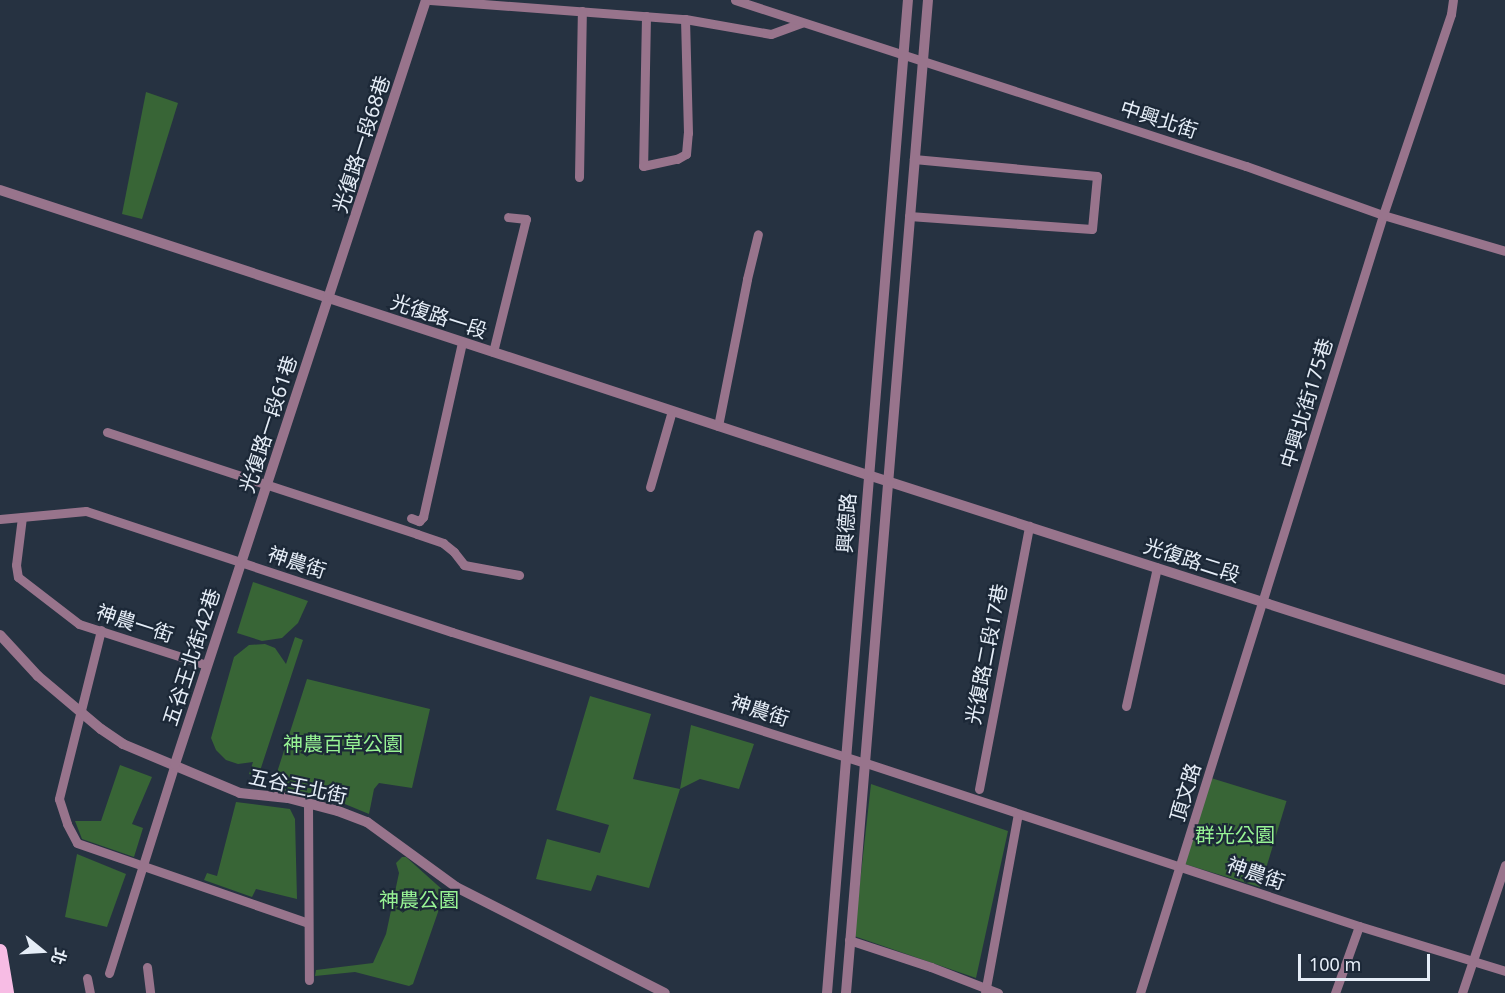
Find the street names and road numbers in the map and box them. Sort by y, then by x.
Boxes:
street label: 光復路一段68巷 [328,72,394,216]
street label: 中興北街 [1117,95,1201,143]
street label: 光復路一段 [388,289,490,343]
street label: 中興北街175巷 [1275,335,1337,471]
street label: 光復路一段61巷 [235,352,301,496]
street label: 興德路 [832,492,860,554]
street label: 光復路二段 [1141,533,1243,587]
street label: 神農街 [265,541,329,583]
street label: 光復路二段17巷 [961,582,1011,726]
street label: 五谷王北街42巷 [158,585,224,729]
street label: 神農一街 [93,599,177,647]
street label: 神農街 [728,689,792,731]
street label: 頂文路 [1165,760,1205,824]
street label: 五谷王北街 [247,764,349,808]
street label: 神農街 [1224,852,1288,894]

